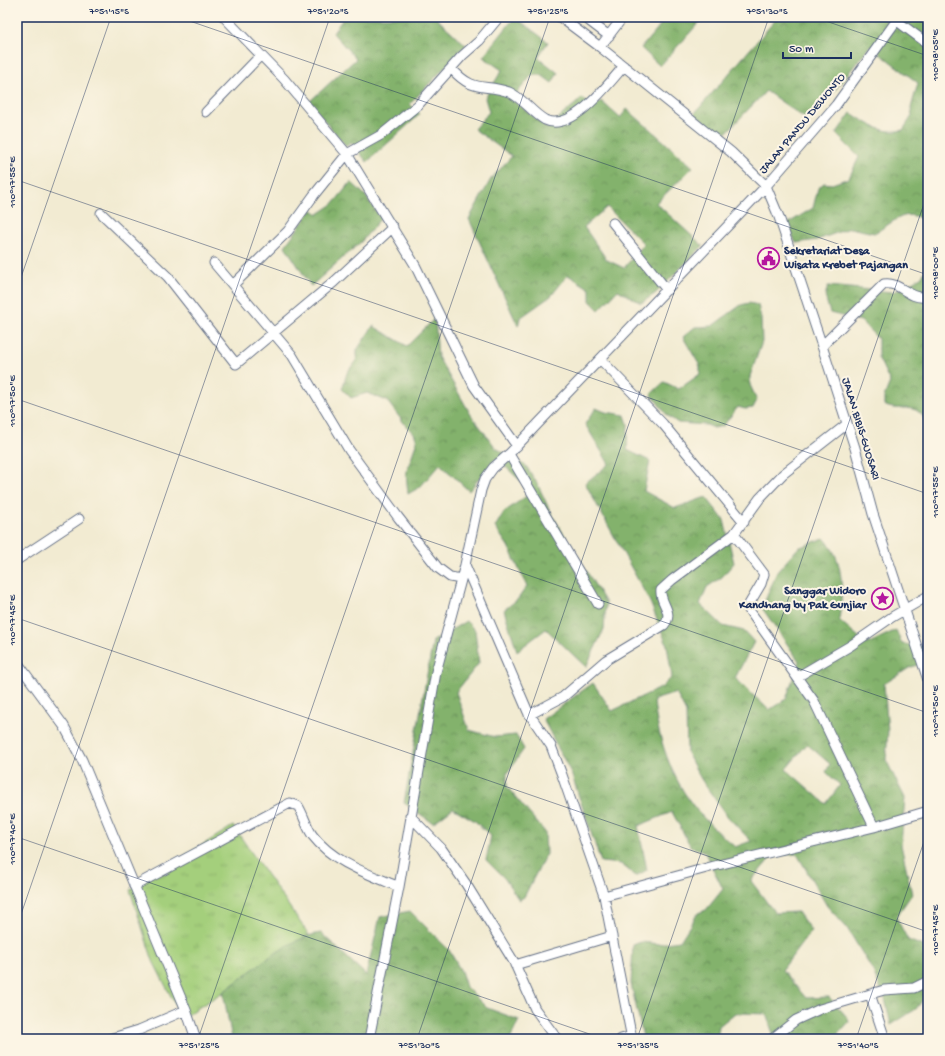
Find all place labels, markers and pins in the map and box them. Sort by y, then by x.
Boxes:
place label: Sekretariat Desa Wisata Krebet Pajangan [783,245,908,273]
public building icon: Sekretariat Desa Wisata Krebet Pajangan [755,246,781,272]
place label: Sanggar Widoro Kandhang by Pak Gunjiar [738,585,868,613]
place icon: Sanggar Widoro Kandhang by Pak Gunjiar [869,586,895,612]

